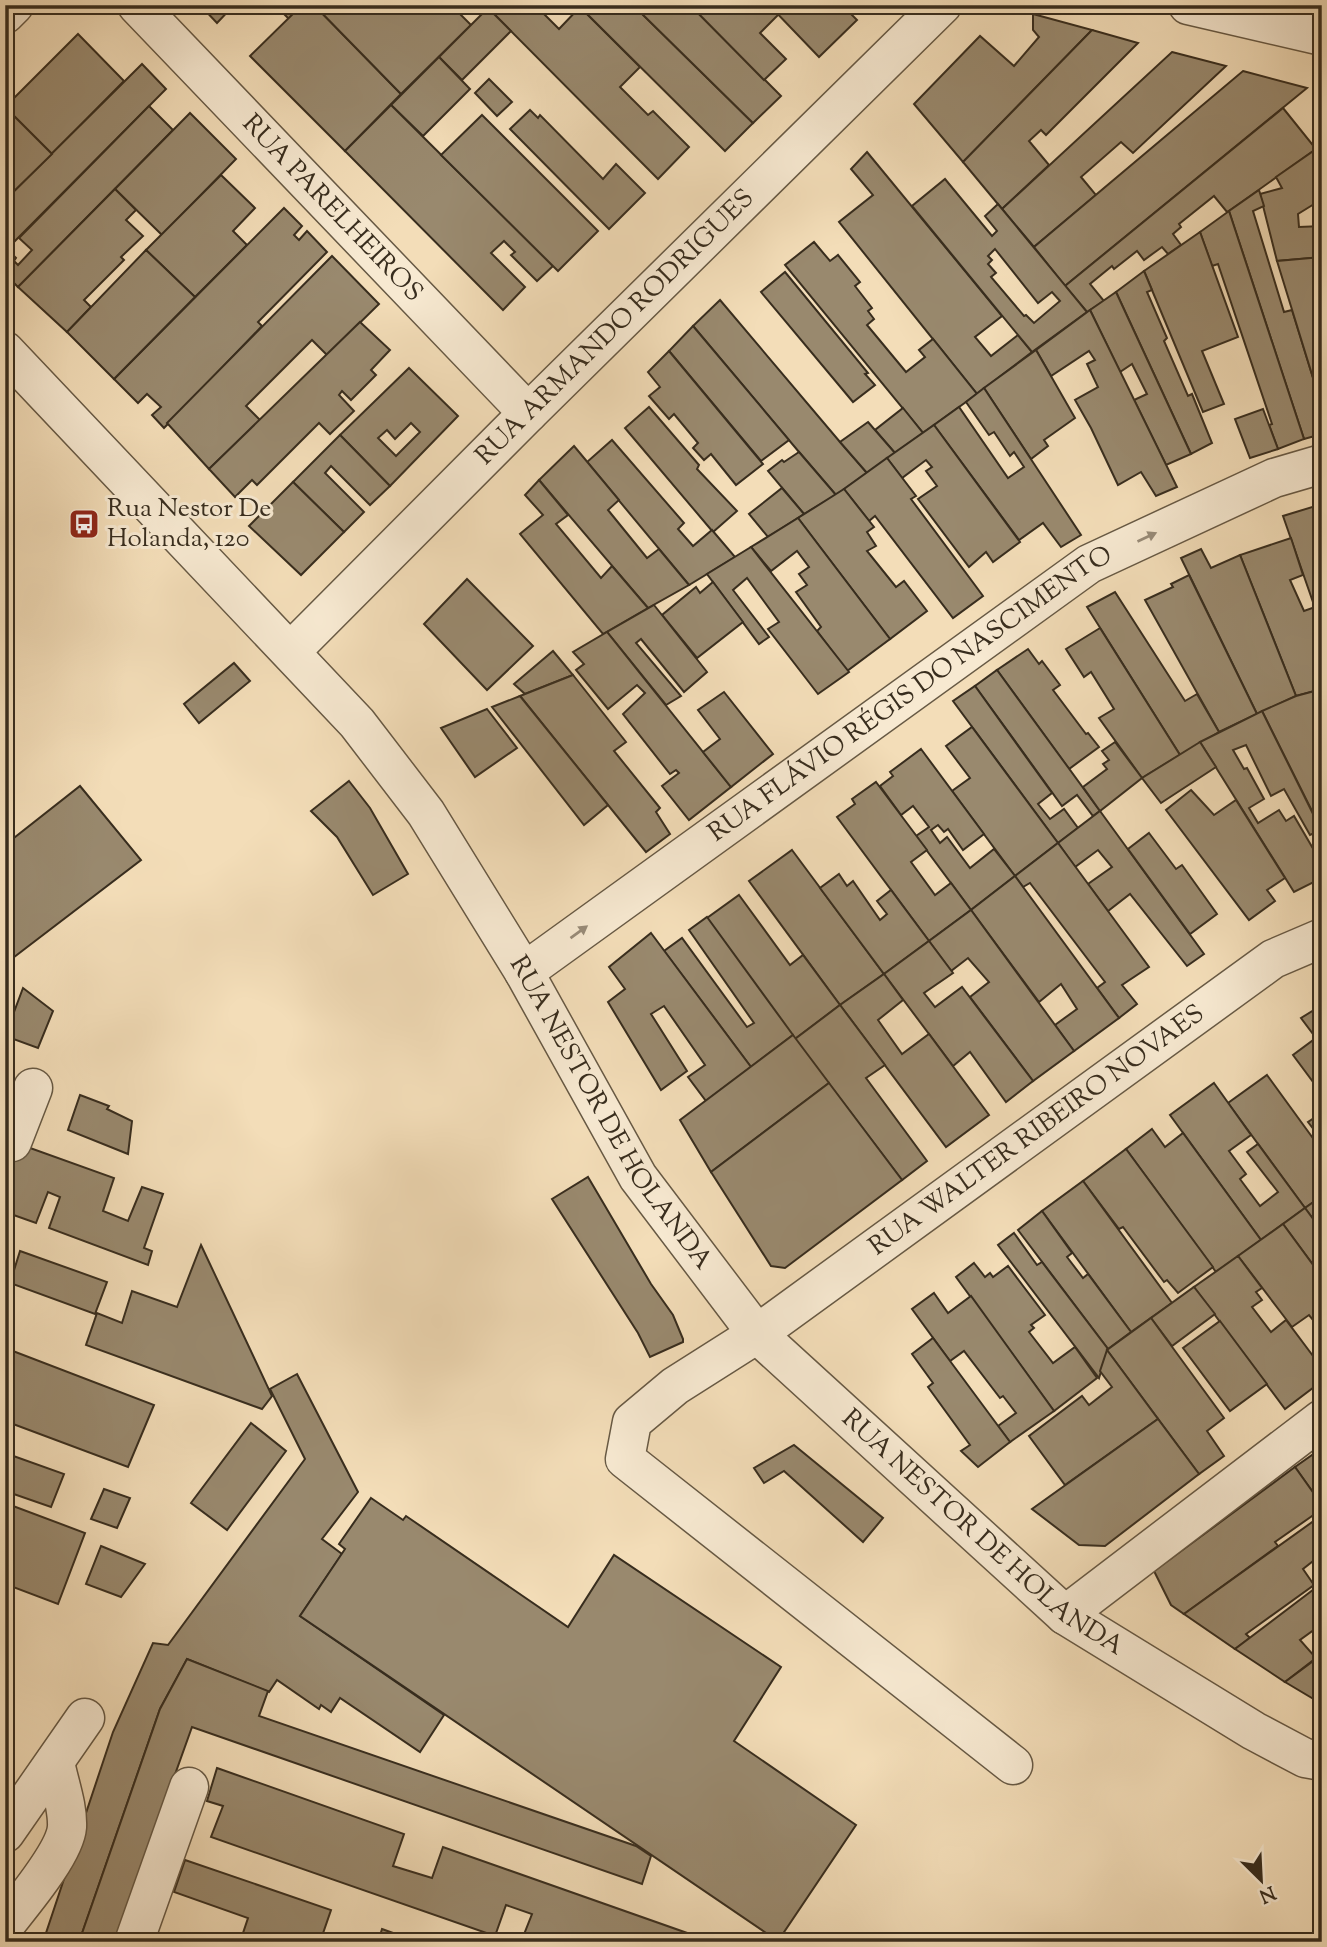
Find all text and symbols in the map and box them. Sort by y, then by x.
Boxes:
street label: RUA PARELHEIROS [233,106,431,311]
street label: RUA ARMANDO RODRIGUES [467,181,763,474]
place label: Rua Nestor De Holanda, 120 [107,491,271,558]
bus stop icon: Rua Nestor De Holanda, 120 [67,507,101,541]
one-way arrow [1137,531,1158,542]
street label: RUA FLÁVIO RÉGIS DO NASCIMENTO [701,537,1118,851]
one-way arrow [570,925,588,939]
street label: RUA NESTOR DE HOLANDA [500,949,721,1278]
street label: RUA WALTER RIBEIRO NOVAES [861,996,1212,1265]
street label: RUA NESTOR DE HOLANDA [833,1401,1131,1665]
north arrow [1226,1846,1296,1916]
text: N [1254,1878,1279,1909]

